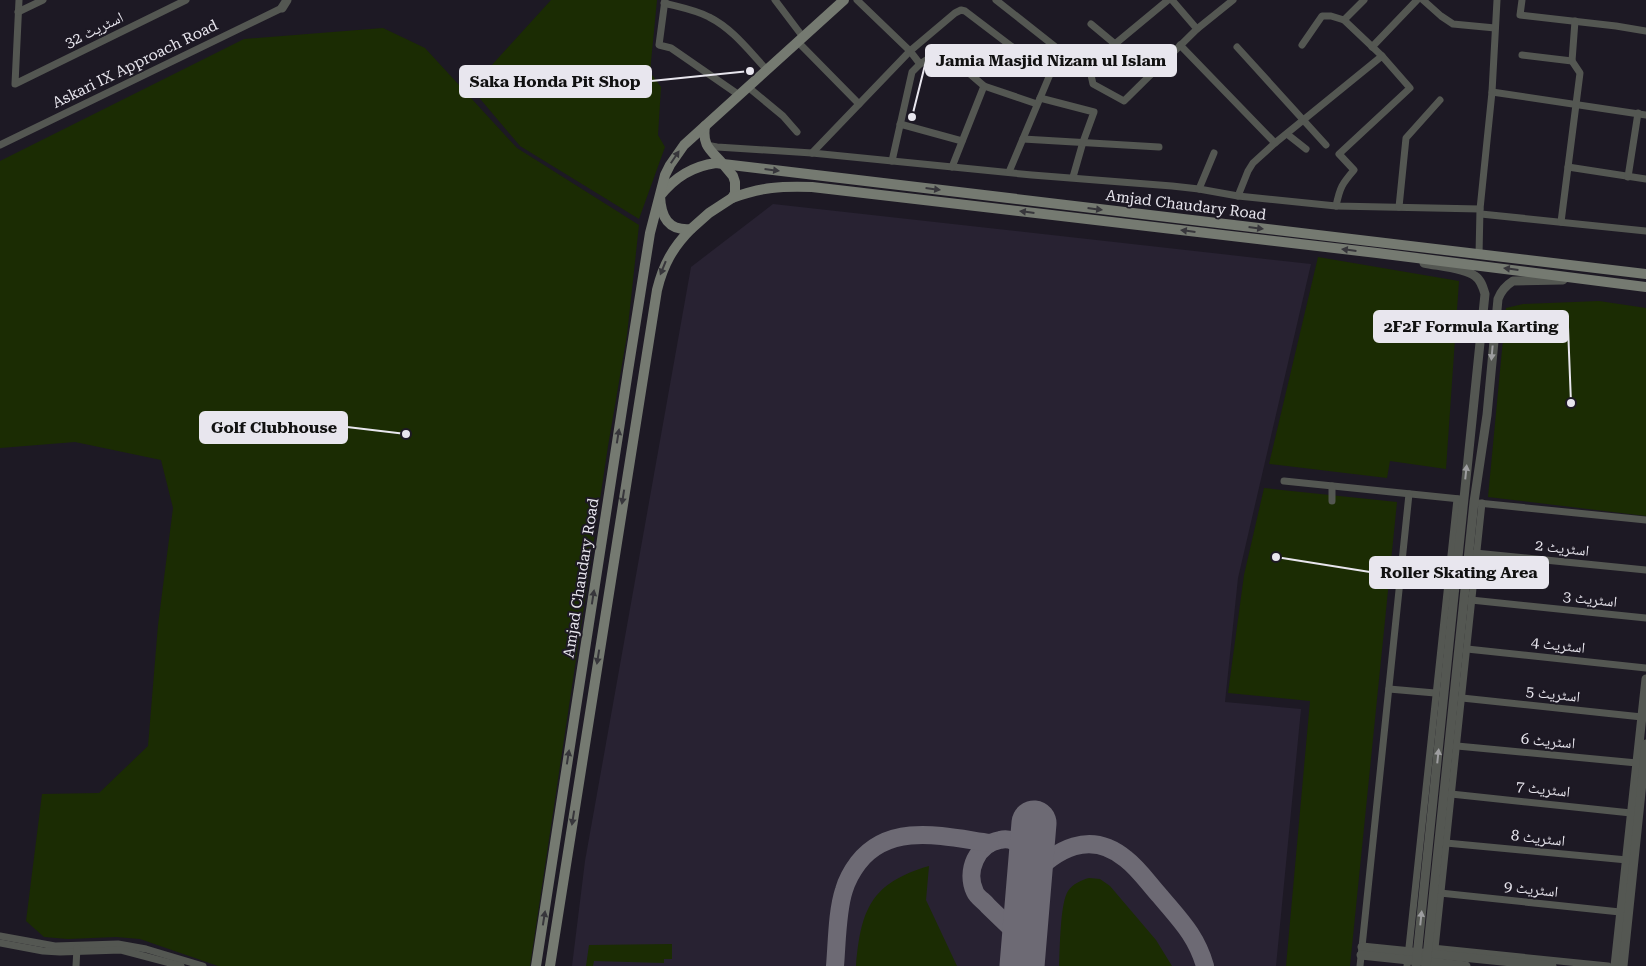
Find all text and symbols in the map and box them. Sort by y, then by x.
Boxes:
street label: اسٹریٹ 32 [62,8,126,52]
street label: Askari IX Approach Road [49,16,221,112]
callout: Jamia Masjid Nizam ul Islam [926,45,1176,76]
text: Jamia Masjid Nizam ul Islam [936,51,1167,70]
callout: Saka Honda Pit Shop [460,66,651,97]
text: Saka Honda Pit Shop [469,72,641,91]
one-way arrow [670,150,680,164]
one-way arrow [764,166,780,174]
one-way arrow [926,185,942,193]
street label: Amjad Chaudary Road [1105,186,1268,224]
one-way arrow [1087,205,1103,213]
one-way arrow [1018,208,1034,216]
one-way arrow [1248,224,1264,232]
one-way arrow [1180,227,1196,235]
one-way arrow [1341,246,1357,254]
one-way arrow [659,261,667,275]
one-way arrow [1503,265,1519,273]
callout: 2F2F Formula Karting [1374,311,1568,342]
text: 2F2F Formula Karting [1384,317,1558,336]
one-way arrow [1488,345,1496,361]
callout: Golf Clubhouse [200,412,347,443]
text: Golf Clubhouse [211,418,337,437]
one-way arrow [614,428,622,444]
one-way arrow [1462,464,1470,480]
one-way arrow [619,489,627,505]
street label: Amjad Chaudary Road [559,496,603,659]
street label: اسٹریٹ 2 [1534,536,1590,560]
callout: Roller Skating Area [1370,557,1548,588]
text: Roller Skating Area [1380,563,1538,582]
street label: اسٹریٹ 3 [1562,587,1618,611]
one-way arrow [589,588,597,604]
street label: اسٹریٹ 4 [1530,633,1586,657]
one-way arrow [594,650,602,666]
street label: اسٹریٹ 5 [1525,682,1581,706]
street label: اسٹریٹ 6 [1520,730,1576,752]
one-way arrow [1434,748,1442,764]
one-way arrow [565,749,573,765]
street label: اسٹریٹ 7 [1515,777,1571,801]
one-way arrow [569,810,577,826]
street label: اسٹریٹ 8 [1510,826,1566,850]
street label: اسٹریٹ 9 [1503,877,1559,901]
one-way arrow [540,909,548,925]
one-way arrow [1418,909,1426,925]

